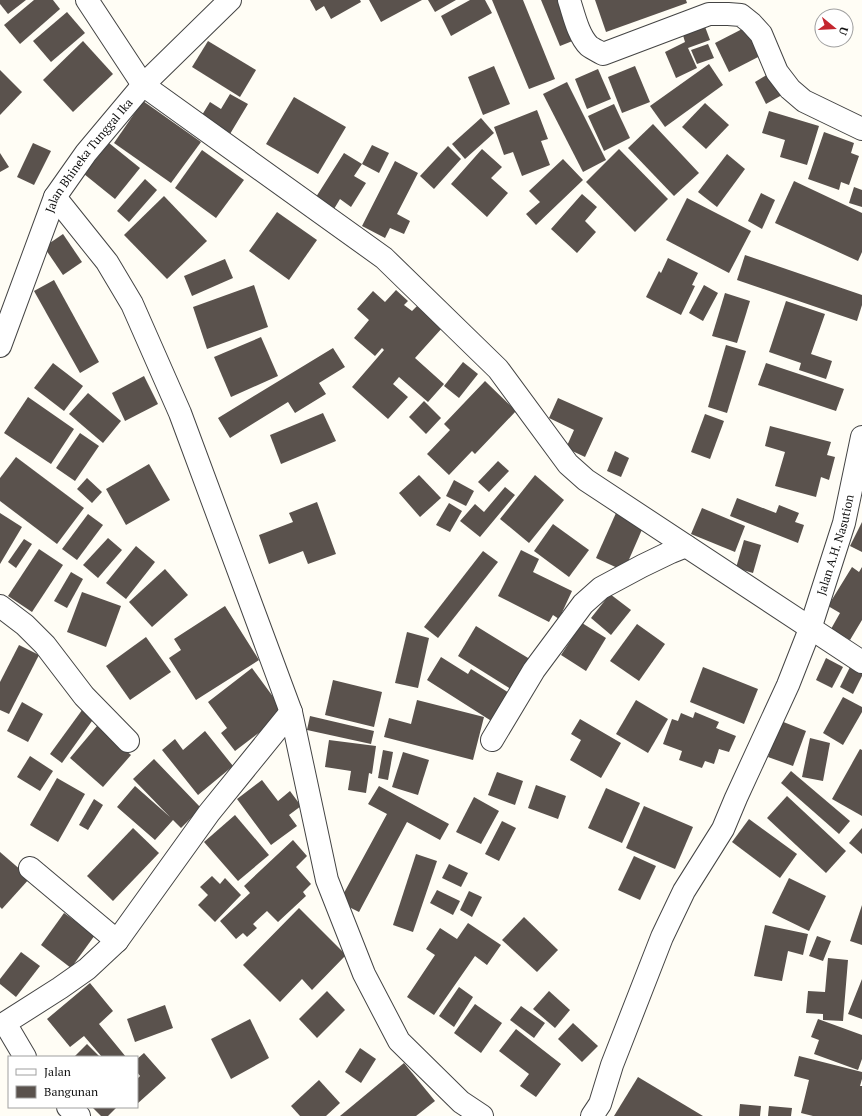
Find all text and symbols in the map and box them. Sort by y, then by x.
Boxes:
north arrow [814,8,854,48]
text: U [836,25,851,37]
street label: Jalan Bhineka Tunggal Ika [42,95,136,215]
street label: Jalan A.H. Nasution [813,493,857,597]
legend [8,1056,138,1108]
text: Jalan [44,1064,71,1079]
text: Bangunan [44,1084,98,1099]

